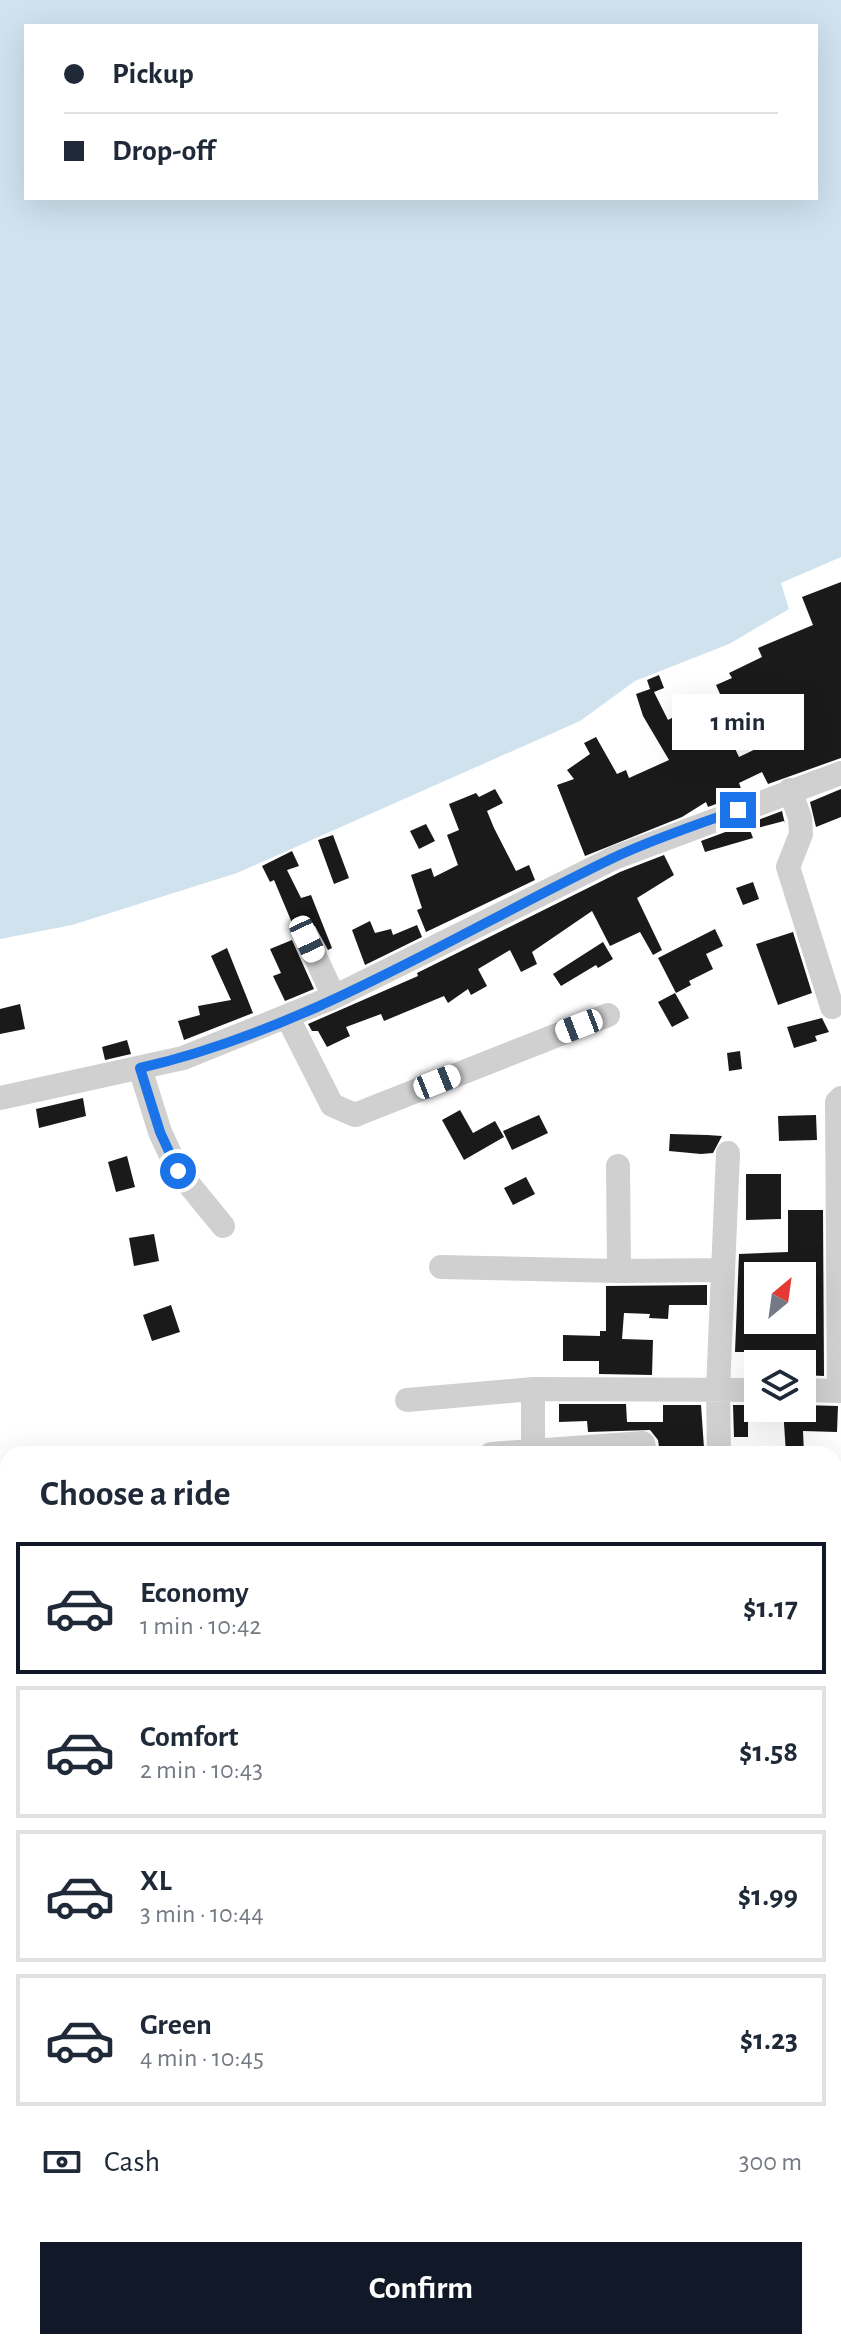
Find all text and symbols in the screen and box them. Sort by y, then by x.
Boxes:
text: Pickup [112,59,194,89]
text: Drop-off [112,136,215,166]
callout: 1 min [672,694,804,750]
text: 1 min [711,709,765,735]
route end [720,792,756,828]
car [286,912,328,966]
car [552,1006,606,1046]
car [410,1062,464,1102]
route start [160,1153,196,1189]
north arrow [744,1262,816,1334]
map controls [744,1262,816,1422]
button: layers [744,1350,816,1422]
text: Choose a ride [40,1476,230,1512]
icon: car [44,1572,116,1644]
text: Economy [140,1578,249,1608]
text: $1.17 [743,1593,798,1623]
text: 1 min · 10:42 [140,1613,261,1639]
icon: car [44,1716,116,1788]
text: Comfort [140,1722,239,1752]
text: $1.58 [739,1737,798,1767]
text: 2 min · 10:43 [140,1757,263,1783]
icon: car [44,1860,116,1932]
text: XL [140,1866,172,1896]
text: $1.99 [738,1881,798,1911]
text: 3 min · 10:44 [140,1901,264,1927]
icon: car [44,2004,116,2076]
text: Green [140,2010,212,2040]
text: $1.23 [740,2025,798,2055]
text: 4 min · 10:45 [140,2045,264,2071]
icon: cash [40,2140,84,2184]
text: Cash [104,2147,160,2177]
text: 300 m [739,2149,802,2175]
button: Confirm [40,2242,802,2334]

